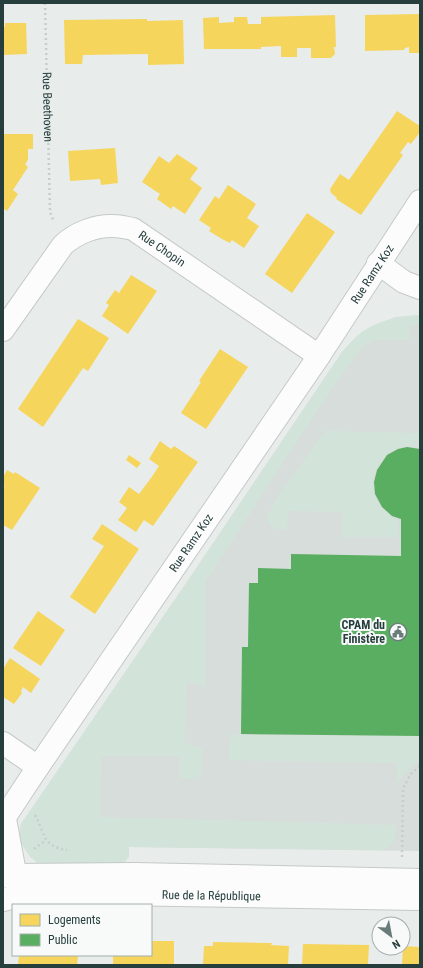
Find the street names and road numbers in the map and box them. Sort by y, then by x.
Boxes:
street label: Rue Beethoven [40,72,55,142]
street label: Rue Chopin [136,228,188,270]
street label: Rue Ramz Koz [348,242,397,306]
street label: Rue Ramz Koz [166,511,216,575]
street label: Rue de la République [162,888,261,903]

